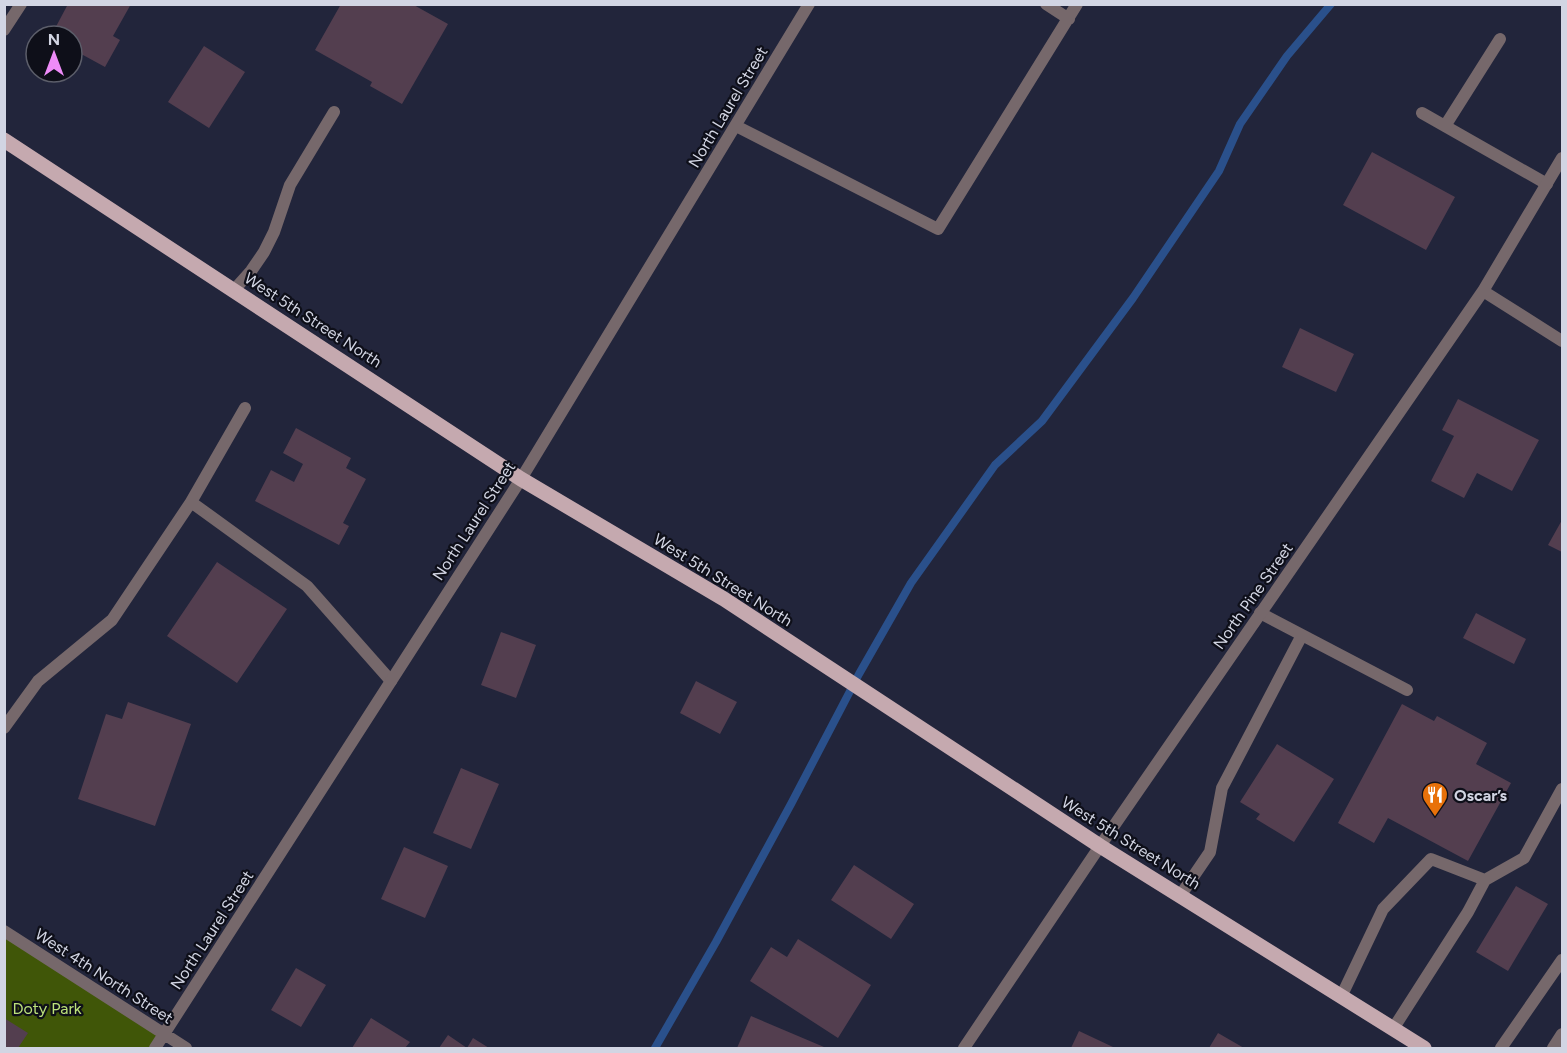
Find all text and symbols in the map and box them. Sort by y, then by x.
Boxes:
north arrow [24,24,84,84]
text: N [48,30,60,49]
street label: North Laurel Street [684,43,772,171]
street label: West 5th Street North [241,269,385,372]
street label: North Laurel Street [428,458,520,584]
street label: West 5th Street North [650,530,796,630]
street label: North Pine Street [1209,539,1297,653]
restaurant icon: Oscar’s [1420,780,1450,818]
place label: Oscar’s [1454,786,1508,805]
street label: West 5th Street North [1058,793,1204,893]
street label: North Laurel Street [166,867,258,993]
street label: West 4th North Street [31,924,177,1028]
park label: Doty Park [12,999,82,1018]

